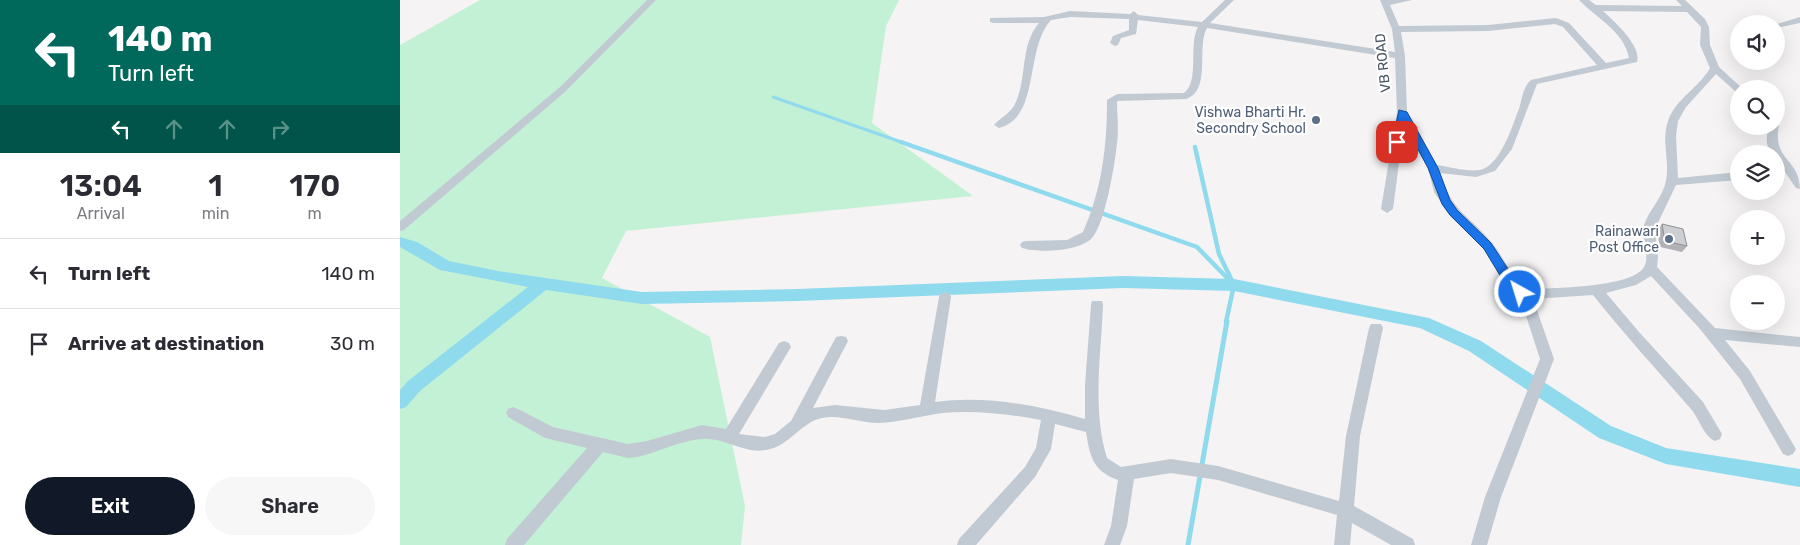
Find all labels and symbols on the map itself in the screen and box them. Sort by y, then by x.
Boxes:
street label: VB ROAD [1371,33,1395,93]
place label: Vishwa Bharti Hr. Secondry School [1194,104,1306,137]
marker: Vishwa Bharti Hr. Secondry School [1310,114,1322,126]
pin [1376,121,1418,163]
place label: Rainawari Post Office [1589,223,1659,256]
marker: Rainawari Post Office [1663,233,1675,245]
position arrow [1493,265,1545,317]

